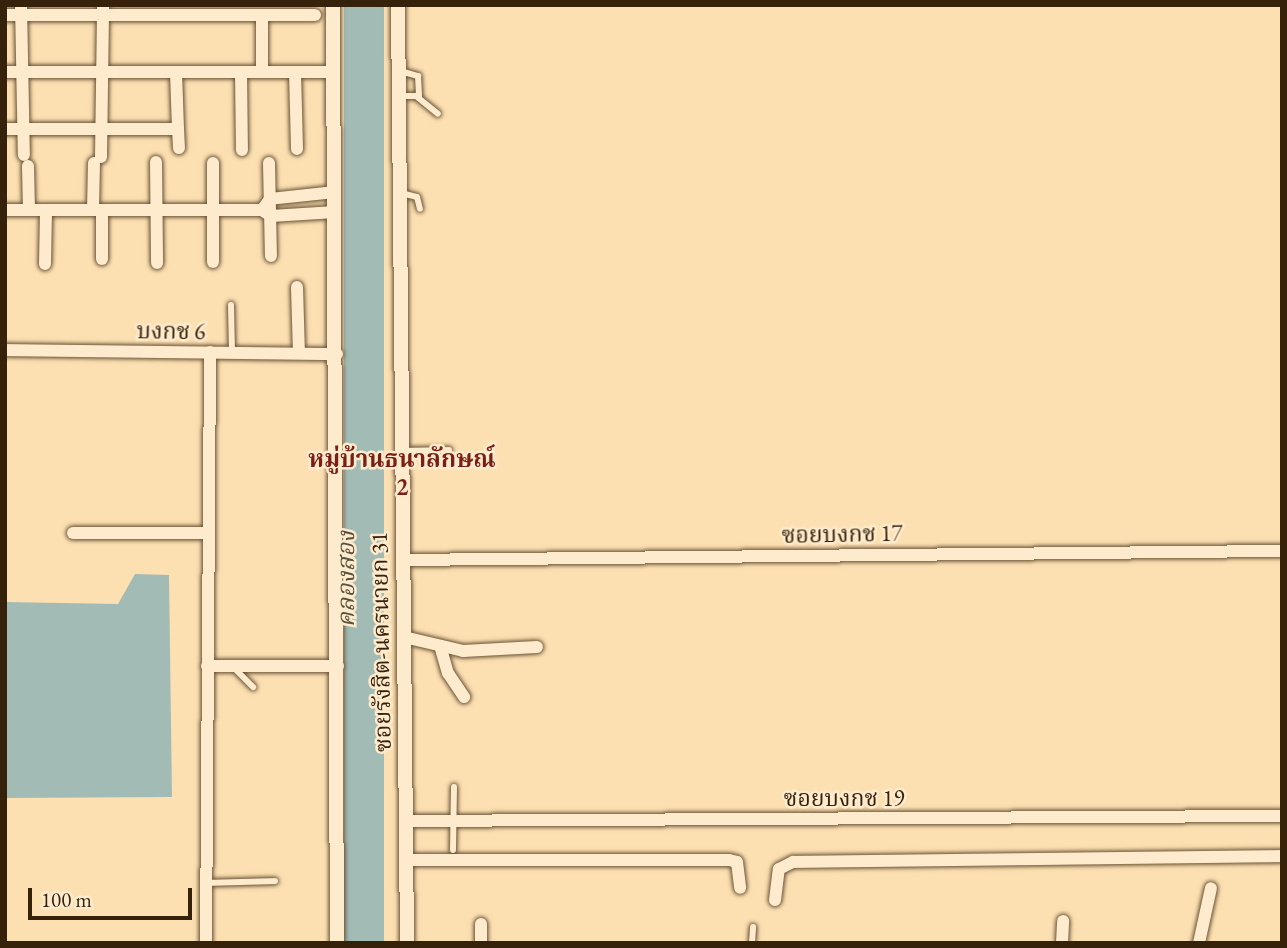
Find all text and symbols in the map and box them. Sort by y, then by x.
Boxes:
street label: บงกช 6 [136,317,206,345]
district label: หมู่บ้านธนาลักษณ์ 2 [308,445,496,501]
street label: ซอยบงกช 17 [781,519,903,549]
water label: คลองสอง [332,531,360,627]
street label: ซอยรังสิต-นครนายก 31 [365,532,397,752]
street label: ซอยบงกช 19 [783,784,905,812]
scale bar [32,874,196,918]
text: 100 m [41,886,92,913]

